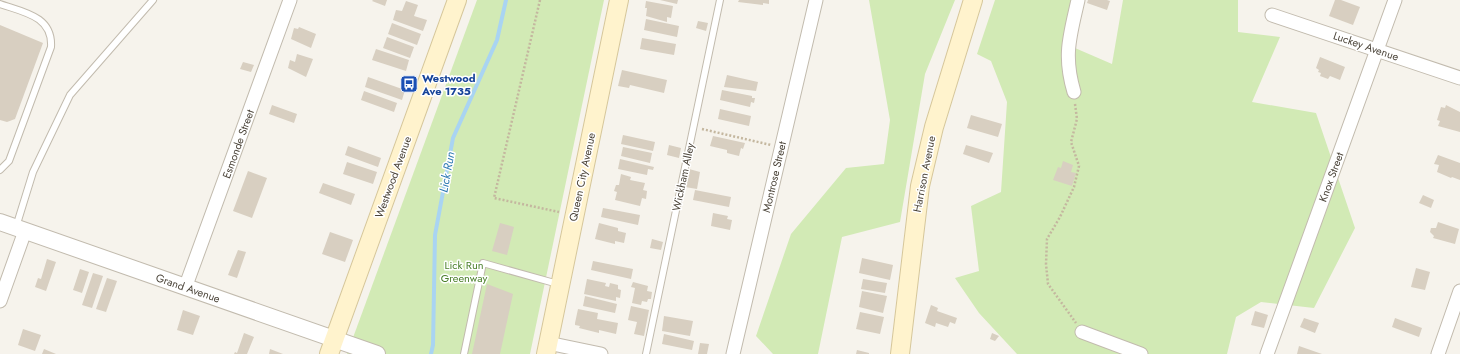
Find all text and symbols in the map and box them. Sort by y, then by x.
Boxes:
street label: Luckey Avenue [1331,27,1401,65]
place label: Westwood Ave 1735 [421,70,476,99]
bus stop icon: Westwood Ave 1735 [399,74,419,94]
street label: Esmonde Street [218,107,258,181]
street label: Queen City Avenue [565,131,599,223]
street label: Westwood Avenue [371,134,415,220]
street label: Harrison Avenue [909,134,939,213]
street label: Montrose Street [758,139,790,214]
street label: Wickham Alley [668,141,698,213]
street label: Knox Street [1315,149,1348,204]
water label: Lick Run [435,150,459,194]
park label: Lick Run Greenway [441,257,488,286]
street label: Grand Avenue [154,269,223,307]

